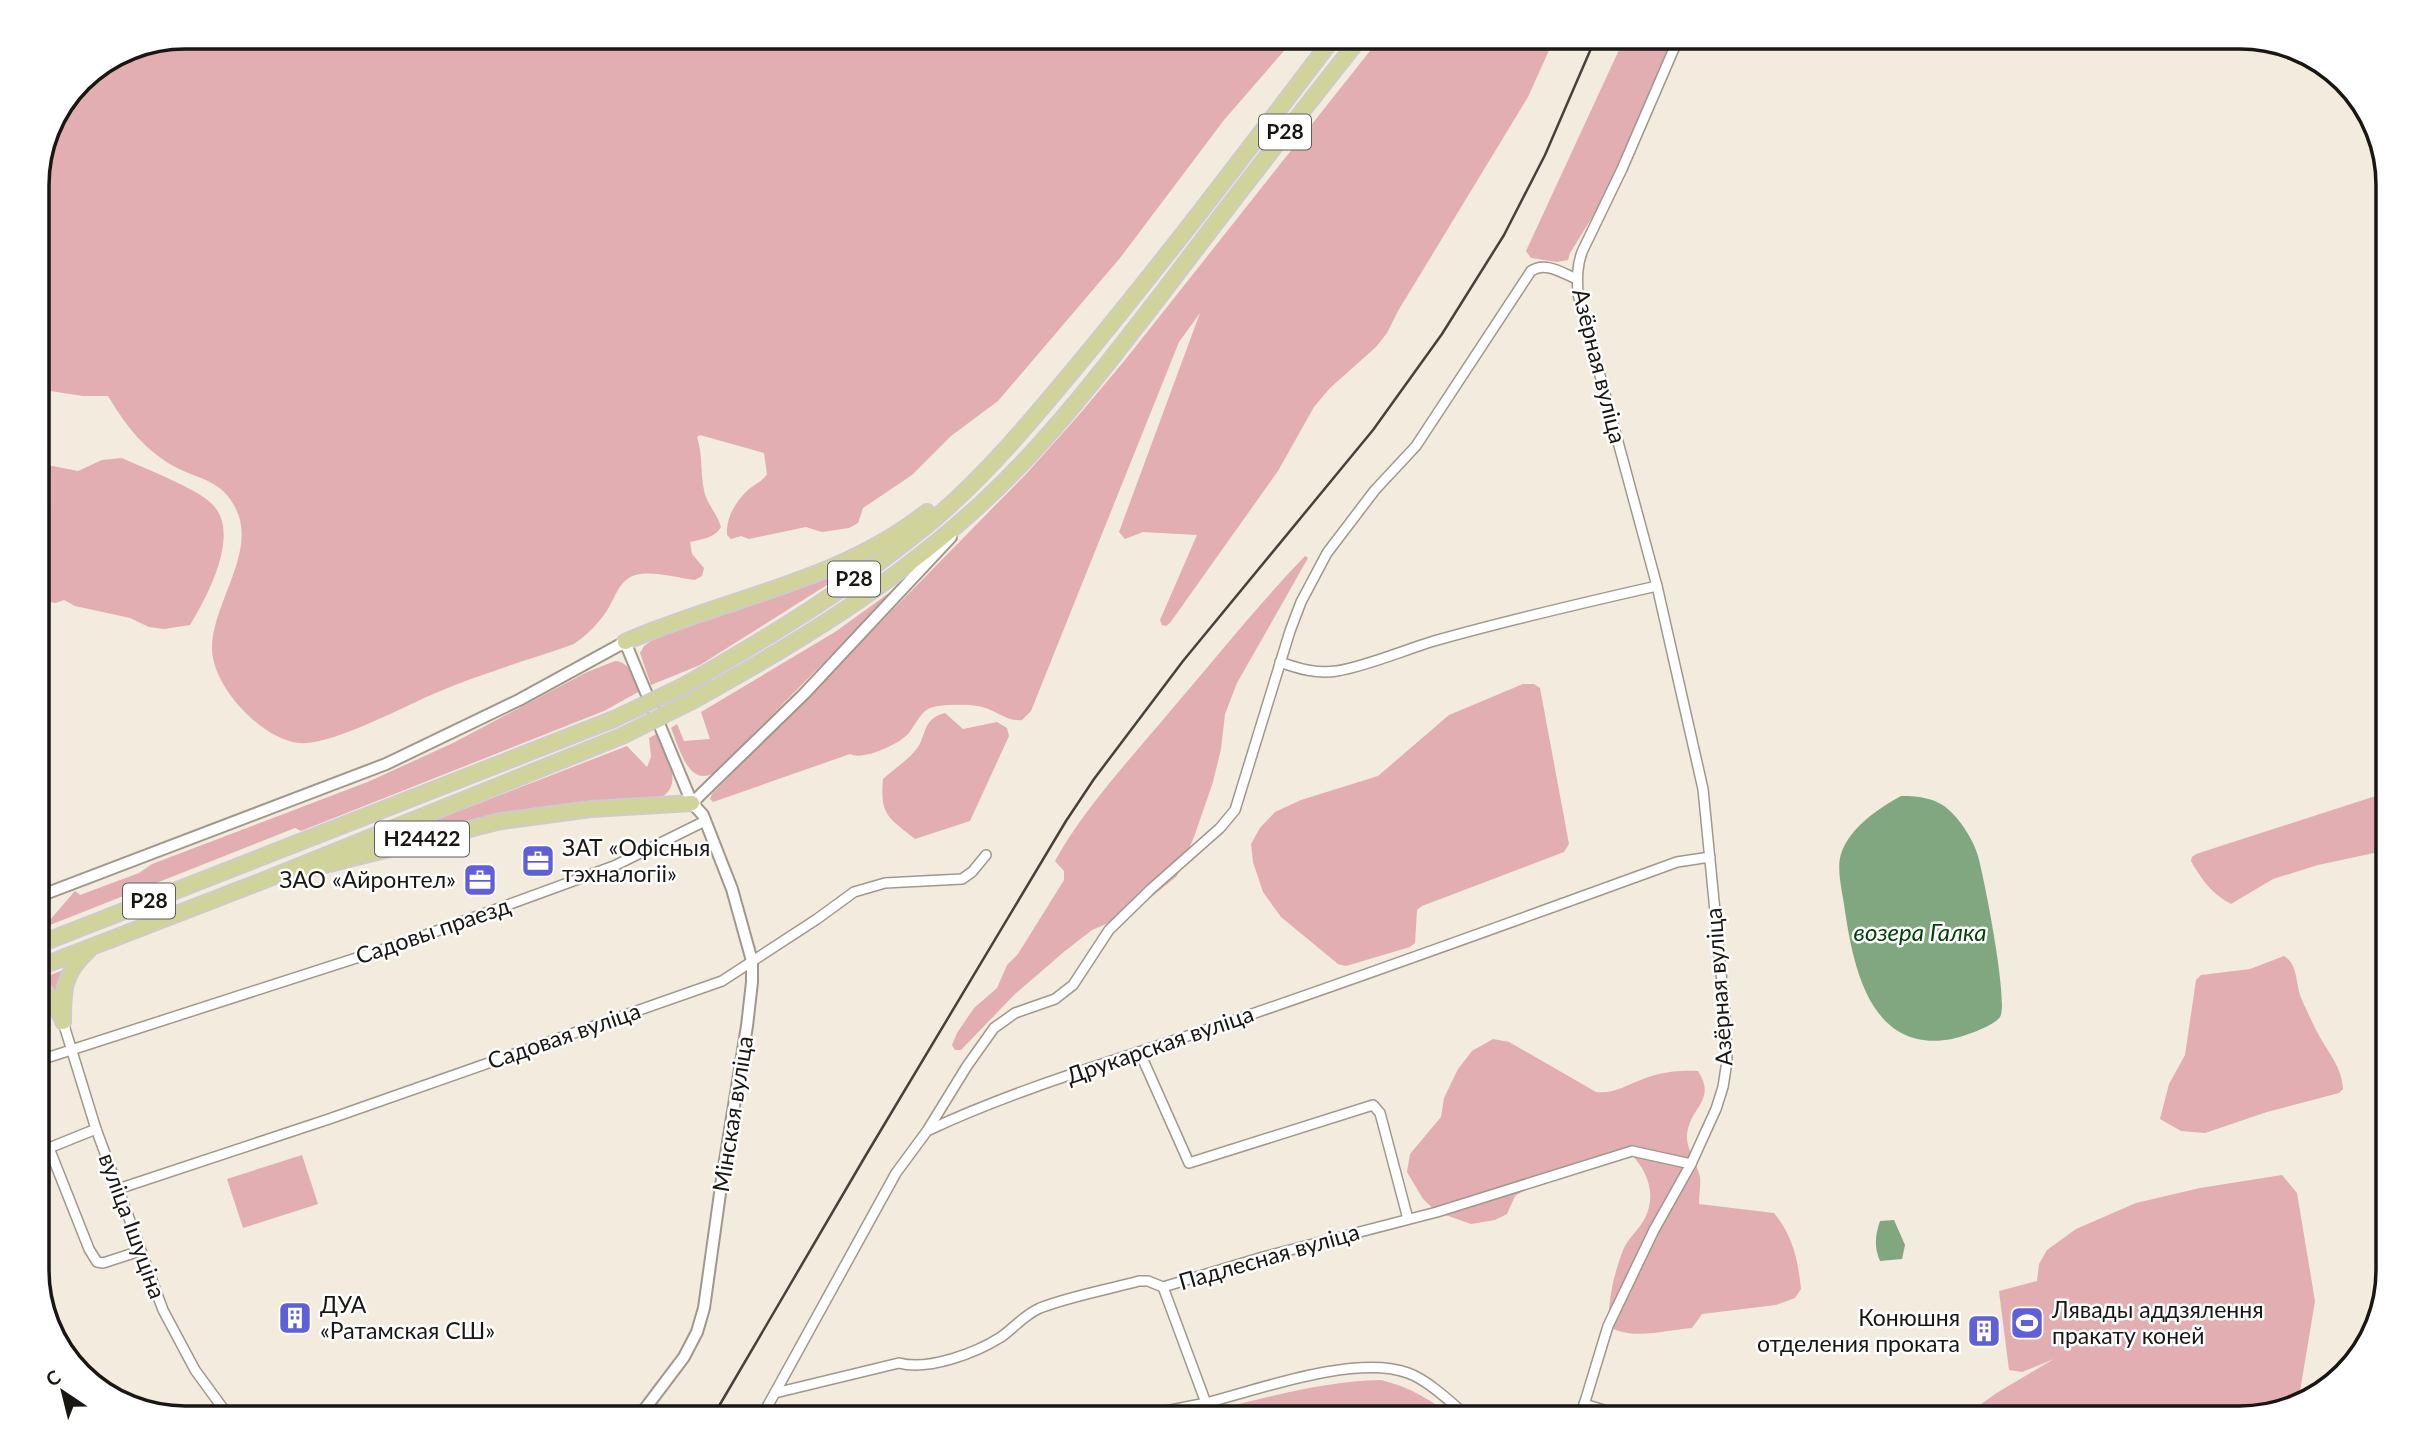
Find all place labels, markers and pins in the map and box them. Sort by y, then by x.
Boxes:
place label: ЗАТ «Офісныя тэхналогіі» [562,833,710,887]
office icon: ЗАТ «Офісныя тэхналогіі» [519,842,557,880]
office icon: ЗАО «Айронтел» [461,861,499,899]
place label: ЗАО «Айронтел» [279,865,456,893]
place label: ДУА «Ратамская СШ» [320,1290,495,1344]
place label: Лявады аддзялення пракату коней [2051,1295,2264,1349]
building icon: ДУА «Ратамская СШ» [276,1299,314,1337]
place label: Конюшня отделения проката [1757,1303,1960,1357]
sports icon: Лявады аддзялення пракату коней [2008,1304,2046,1342]
building icon: Конюшня отделения проката [1965,1312,2003,1350]

